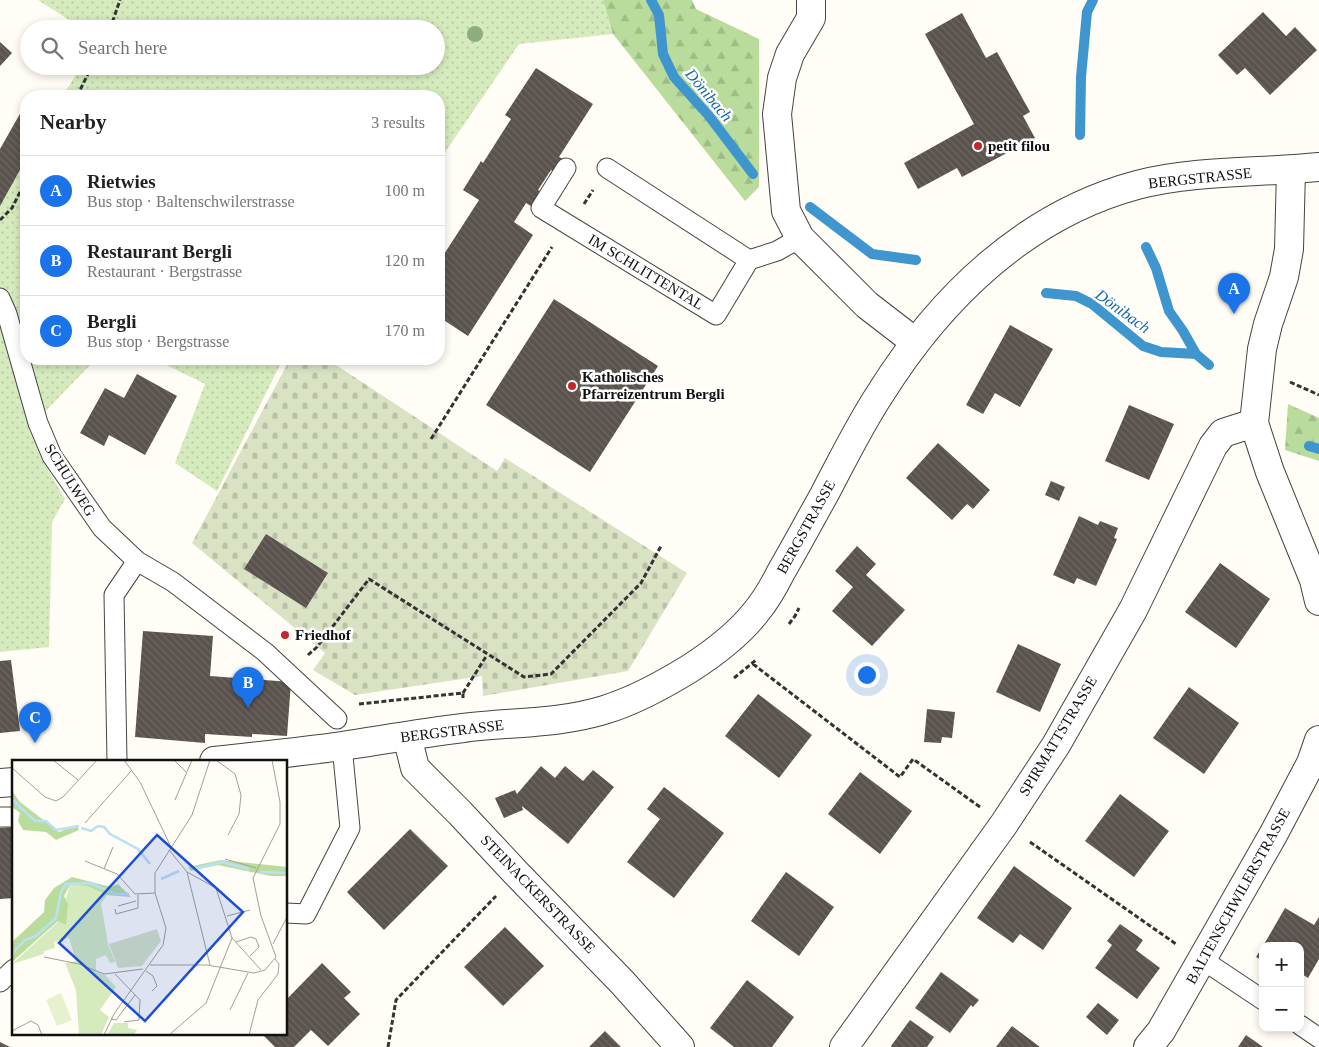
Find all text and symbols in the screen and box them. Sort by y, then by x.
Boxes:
search box [20,20,445,75]
icon: search [38,34,66,62]
text: Search here [78,37,167,58]
water label: Dönibach [682,65,736,125]
text: Nearby [40,110,107,134]
text: 3 results [371,114,425,131]
place label: petit filou [988,138,1050,154]
marker: petit filou [972,140,984,152]
street label: BERGSTRASSE [1147,165,1253,191]
text: Rietwies [87,171,156,192]
text: A [50,182,62,199]
text: 100 m [385,182,425,199]
text: Bus stop · Baltenschwilerstrasse [87,193,295,210]
street label: IM SCHLITTENTAL [585,231,707,313]
text: Restaurant Bergli [87,241,232,262]
text: B [51,252,61,269]
text: 120 m [385,252,425,269]
text: Restaurant · Bergstrasse [87,263,242,280]
pin: A [1218,273,1250,314]
water label: Dönibach [1092,285,1154,336]
text: Bergli [87,311,137,332]
text: C [50,322,62,339]
text: 170 m [385,322,425,339]
text: Bus stop · Bergstrasse [87,333,229,350]
place label: Katholisches Pfarreizentrum Bergli [582,369,725,402]
marker: Katholisches Pfarreizentrum Bergli [566,380,578,392]
street label: SCHULWEG [41,441,99,519]
street label: BERGSTRASSE [774,478,838,576]
place label: Friedhof [295,627,352,643]
marker: Friedhof [279,629,291,641]
your location [854,662,880,688]
pin: B [232,667,264,708]
street label: SPIRMATTSTRASSE [1016,673,1100,799]
pin: C [19,702,51,743]
street label: BERGSTRASSE [399,717,505,745]
inset map [12,760,288,1034]
street label: BALTENSCHWILERSTRASSE [1183,805,1293,987]
street label: STEINACKERSTRASSE [478,832,598,956]
map controls [1259,942,1304,1032]
button: + [1259,942,1304,987]
button: − [1259,987,1304,1032]

